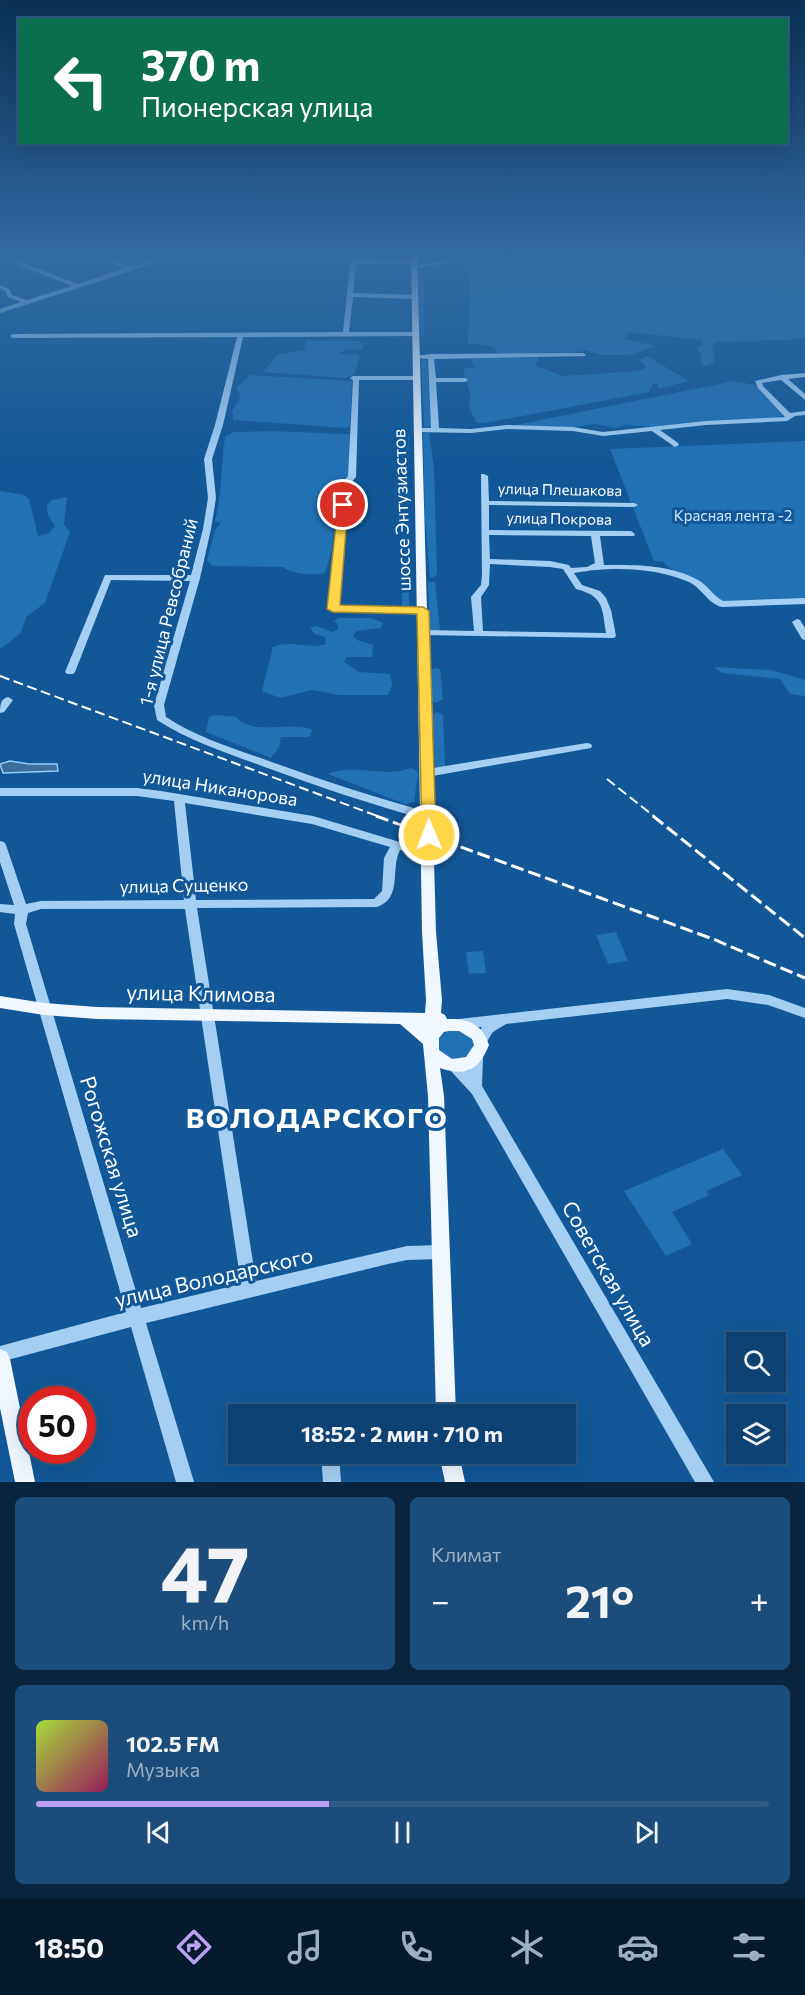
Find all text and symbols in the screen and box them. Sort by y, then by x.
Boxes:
text: 370 m [141,38,260,90]
icon: left [42,42,120,120]
text: Пионерская улица [141,90,373,123]
street label: шоссе Энтузиастов [387,428,415,592]
pin [317,479,368,530]
street label: улица Плешакова [498,479,622,499]
icon: arrive [326,488,359,521]
park label: Красная лента -2 [674,506,792,524]
street label: улица Покрова [506,508,612,528]
street label: 1-я улица Ревсобраний [134,516,202,708]
street label: улица Никанорова [141,764,299,810]
position arrow [397,803,461,867]
street label: улица Сущенко [119,873,249,897]
street label: улица Климова [126,979,276,1006]
street label: Рогожская улица [76,1073,149,1240]
district label: ВОЛОДАРСКОГО [186,1100,448,1134]
street label: Советская улица [558,1196,661,1350]
street label: улица Володарского [112,1242,315,1312]
map controls [726,1332,786,1464]
button: search [726,1332,786,1392]
speed limit sign: 50 [18,1386,96,1464]
button: layers [726,1404,786,1464]
text: 18:52 · 2 мин · 710 m [301,1420,503,1447]
text: 47 [160,1523,250,1618]
text: Климат [431,1542,501,1566]
text: 21° [565,1572,634,1627]
text: − [431,1579,450,1620]
text: + [750,1579,769,1620]
text: km/h [181,1610,229,1634]
text: 102.5 FM [126,1730,220,1757]
text: Музыка [126,1757,200,1781]
icon: previous [142,1816,175,1849]
icon: pause [386,1816,419,1849]
icon: next [630,1816,663,1849]
icon: directions [173,1926,215,1968]
icon: music [284,1926,326,1968]
icon: phone [395,1926,437,1968]
icon: climate [506,1926,548,1968]
icon: car [617,1926,659,1968]
icon: filters [728,1926,770,1968]
text: 18:50 [35,1931,104,1964]

